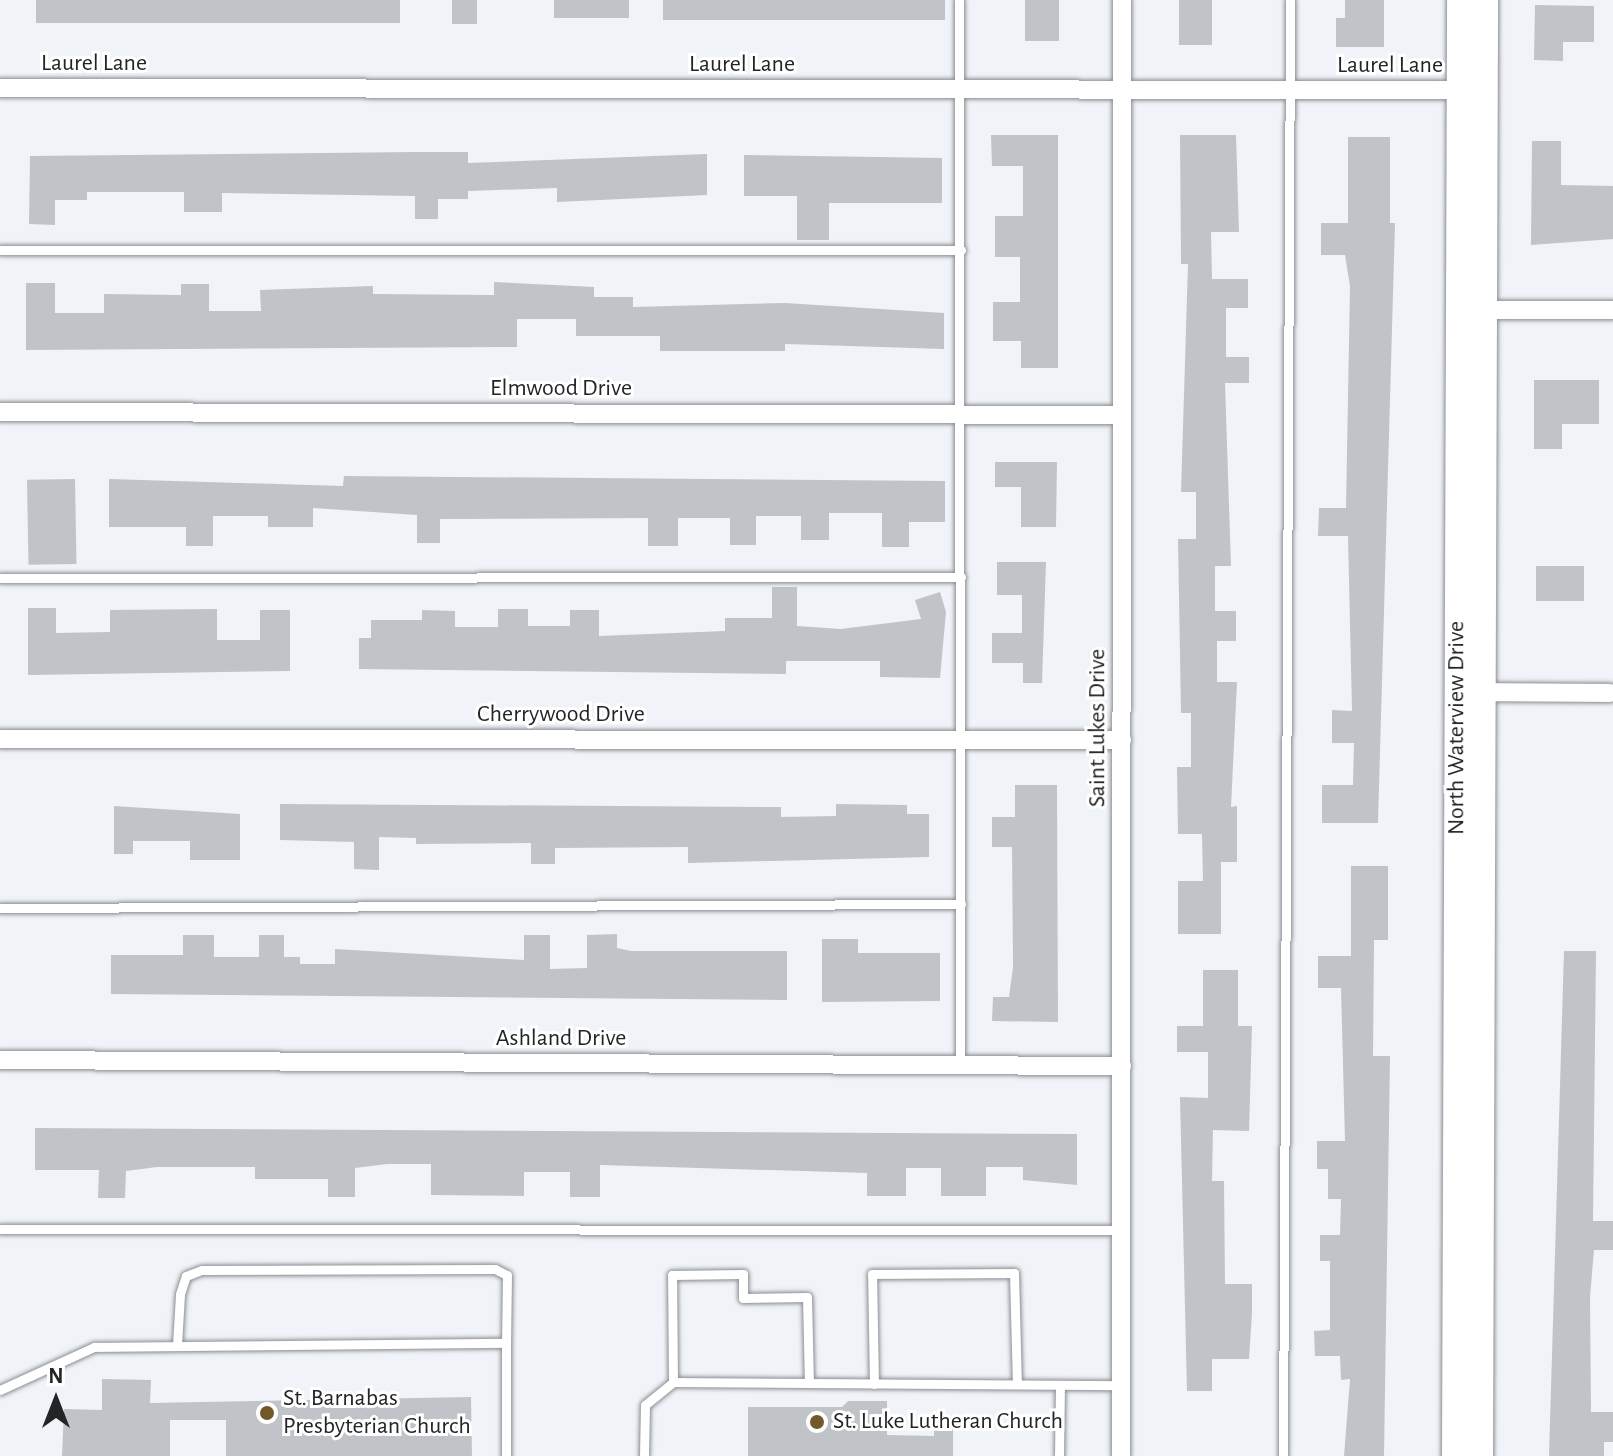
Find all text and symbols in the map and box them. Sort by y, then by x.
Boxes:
street label: Laurel Lane [41,50,147,78]
street label: Laurel Lane [689,51,795,79]
street label: Laurel Lane [1337,52,1443,80]
street label: Elmwood Drive [490,375,632,403]
street label: North Waterview Drive [1443,621,1471,835]
street label: Saint Lukes Drive [1084,649,1112,807]
street label: Cherrywood Drive [477,701,645,729]
street label: Ashland Drive [496,1025,626,1053]
north arrow [16,1360,96,1440]
text: N [48,1365,64,1387]
place label: St. Barnabas Presbyterian Church [283,1385,471,1441]
marker: St. Barnabas Presbyterian Church [258,1404,276,1422]
place label: St. Luke Lutheran Church [833,1408,1063,1436]
marker: St. Luke Lutheran Church [808,1413,826,1431]

